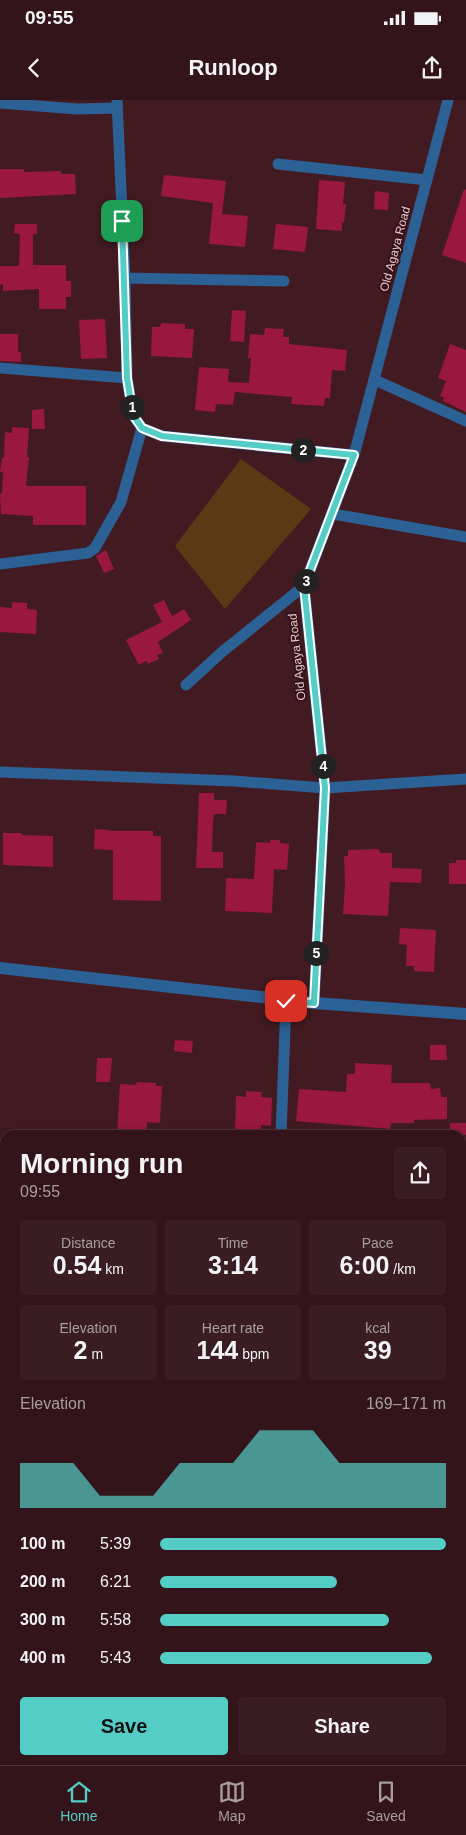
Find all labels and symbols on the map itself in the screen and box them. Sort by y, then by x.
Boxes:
pin [101,200,143,242]
street label: Old Agaya Road [377,205,413,293]
pin: 1 [120,394,144,420]
pin: 2 [290,438,316,462]
pin: 3 [294,568,318,594]
street label: Old Agaya Road [285,613,309,701]
pin: 4 [310,754,336,778]
pin: 5 [304,940,328,966]
pin [265,980,307,1022]

